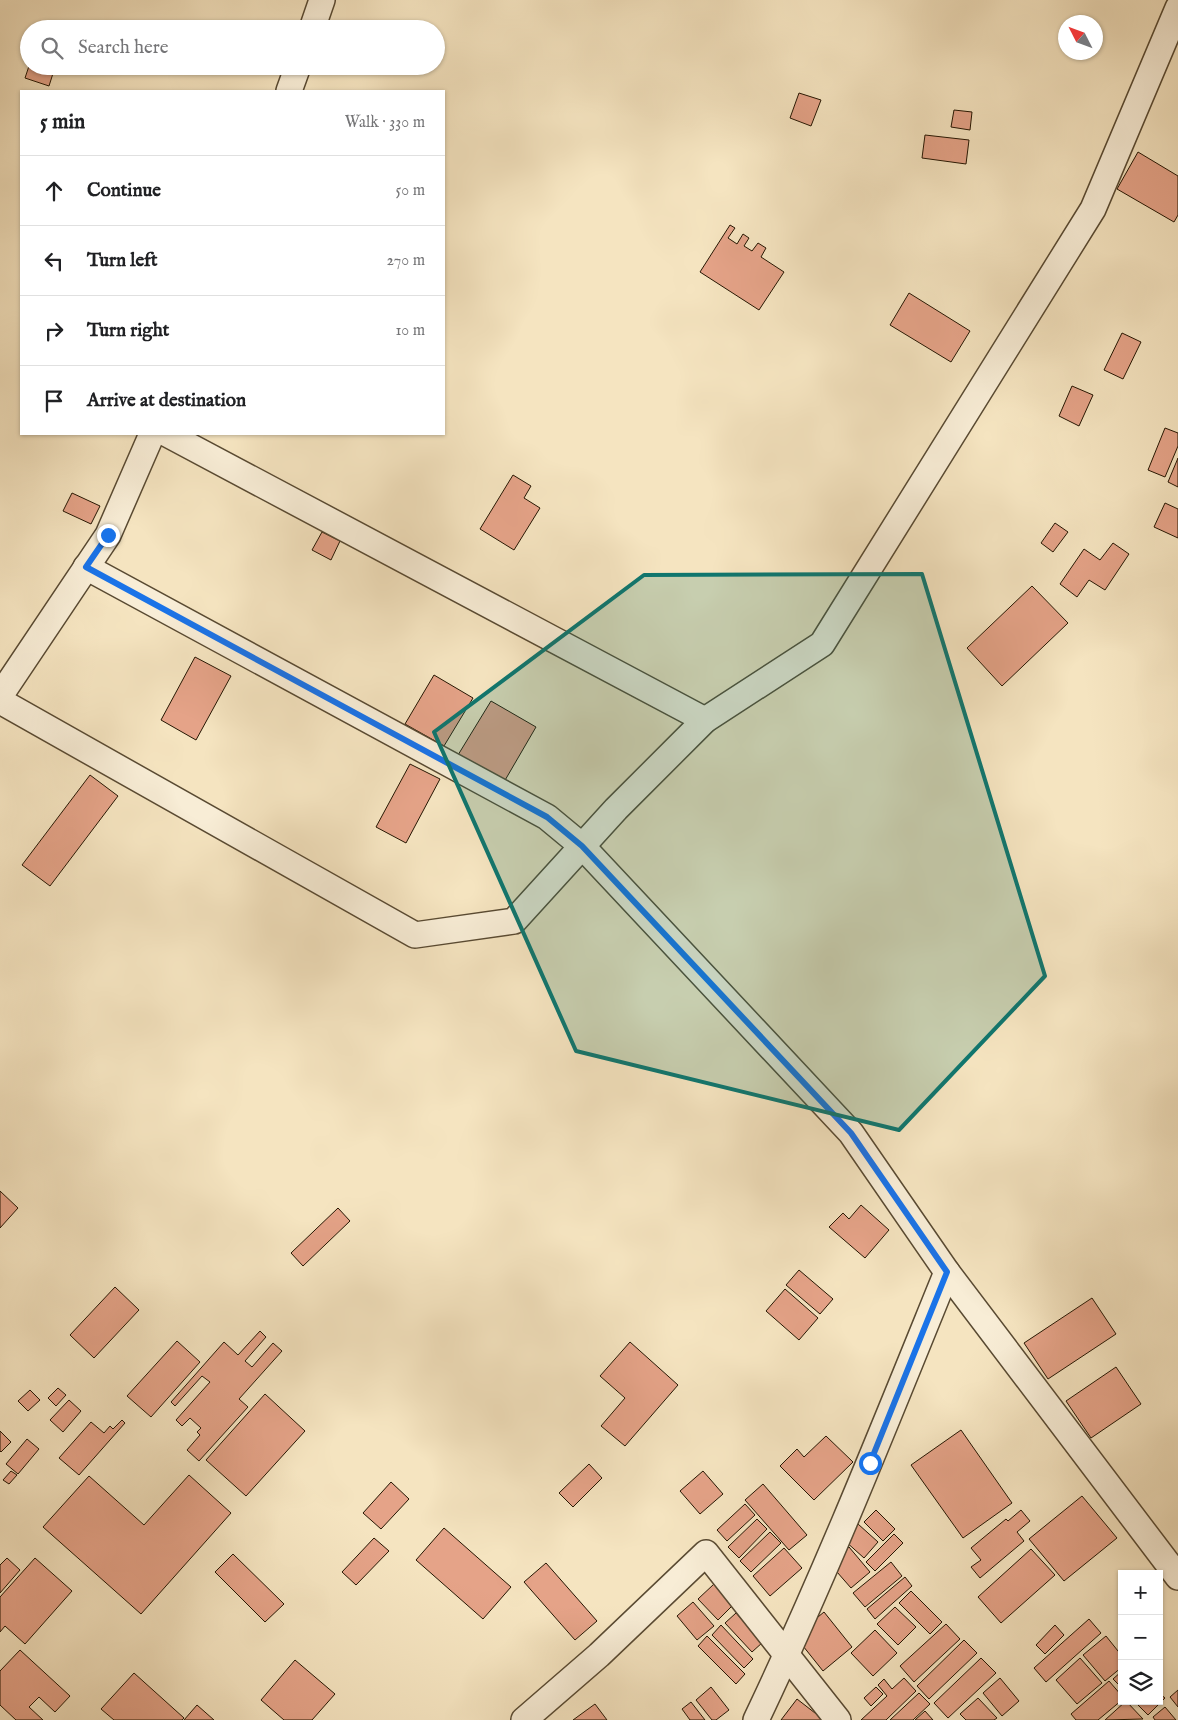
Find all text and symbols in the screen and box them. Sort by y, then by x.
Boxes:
north arrow [1058,15,1103,60]
search box [20,20,445,75]
icon: search [38,34,66,62]
text: Search here [78,36,169,60]
text: 5 min [40,109,85,136]
text: Walk · 330 m [345,113,425,133]
icon: ahead [40,177,68,205]
text: Continue [87,179,161,203]
text: 50 m [396,181,425,201]
icon: left [40,247,68,275]
text: Turn left [87,249,158,273]
text: 270 m [386,251,425,271]
icon: right [40,317,68,345]
text: Turn right [87,319,169,343]
text: 10 m [395,321,425,341]
icon: arrive [40,387,68,415]
text: Arrive at destination [87,389,246,413]
route end [97,524,120,547]
route start [859,1452,882,1475]
map controls [1118,1570,1163,1705]
button: + [1118,1570,1163,1615]
button: − [1118,1615,1163,1660]
button: layers [1118,1660,1163,1705]

